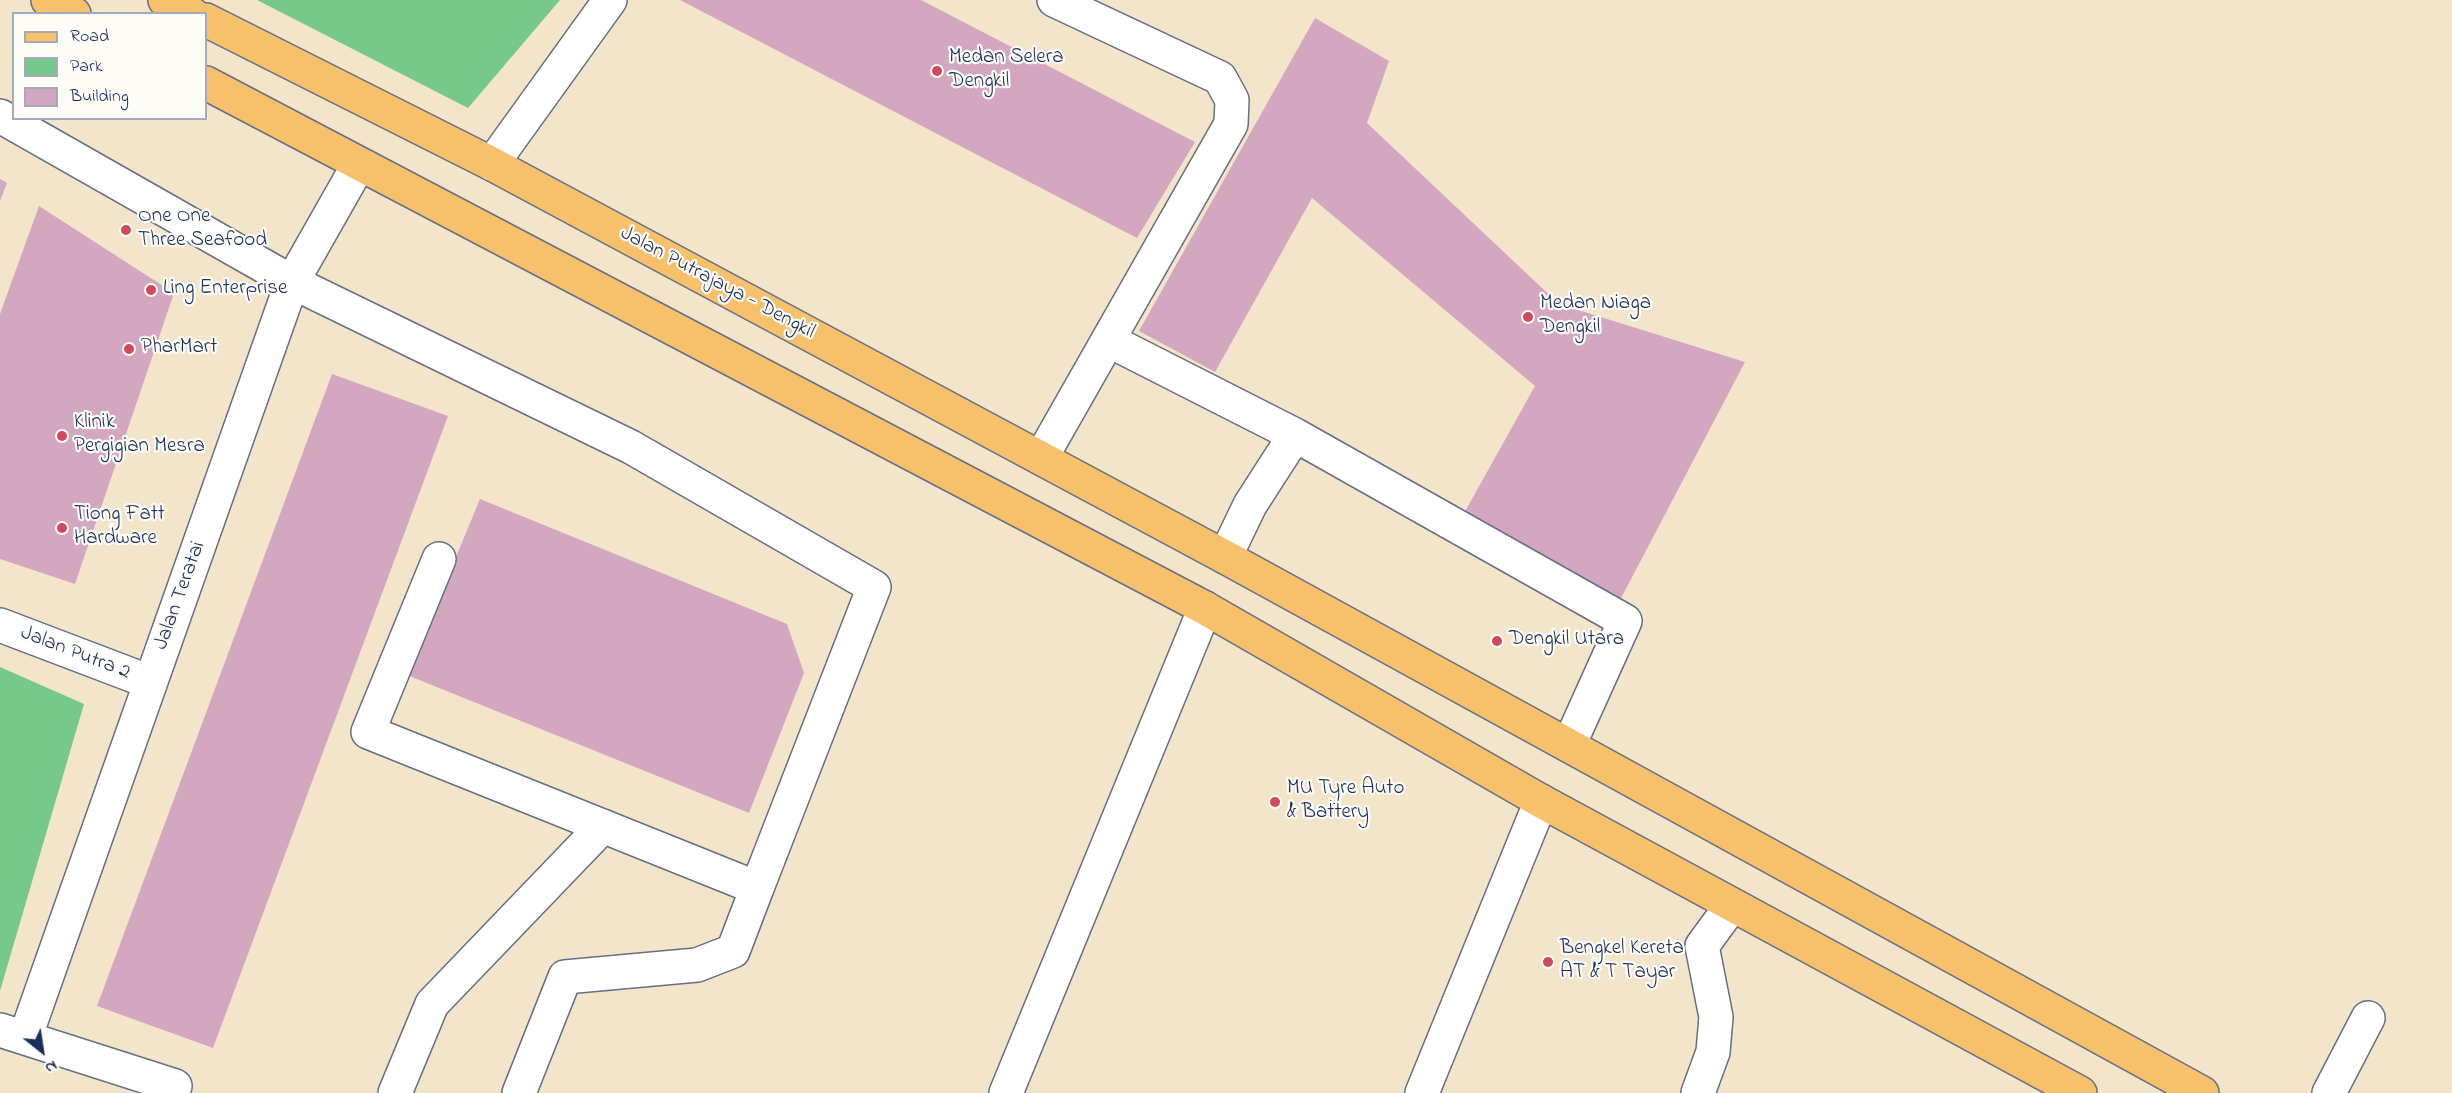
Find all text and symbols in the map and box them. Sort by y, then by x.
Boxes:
legend [12,12,207,120]
text: Road [70,24,109,50]
place label: Medan Selera Dengkil [949,46,1064,96]
text: Park [70,54,103,80]
marker: Medan Selera Dengkil [930,64,944,78]
text: Building [70,84,129,110]
place label: One One Three Seafood [138,205,267,255]
street label: Jalan Putrajaya - Dengkil [615,222,819,346]
marker: One One Three Seafood [119,223,133,237]
place label: Ling Enterprise [163,277,287,303]
marker: Ling Enterprise [144,283,158,297]
place label: Medan Niaga Dengkil [1540,292,1651,342]
marker: Medan Niaga Dengkil [1521,310,1535,324]
place label: PharMart [141,336,217,362]
marker: PharMart [122,342,136,356]
place label: Klinik Pergigian Mesra [74,411,205,461]
marker: Klinik Pergigian Mesra [55,429,69,443]
place label: Tiong Fatt Hardware [74,503,165,553]
marker: Tiong Fatt Hardware [55,521,69,535]
street label: Jalan Teratai [150,538,212,654]
street label: Jalan Putra 2 [17,622,133,686]
place label: Dengkil Utara [1509,628,1624,654]
marker: Dengkil Utara [1490,634,1504,648]
place label: MU Tyre Auto & Battery [1287,777,1404,827]
marker: MU Tyre Auto & Battery [1268,795,1282,809]
place label: Bengkel Kereta AT & T Tayar [1560,937,1684,987]
marker: Bengkel Kereta AT & T Tayar [1541,955,1555,969]
north arrow [12,1021,72,1081]
text: N [40,1053,62,1080]

